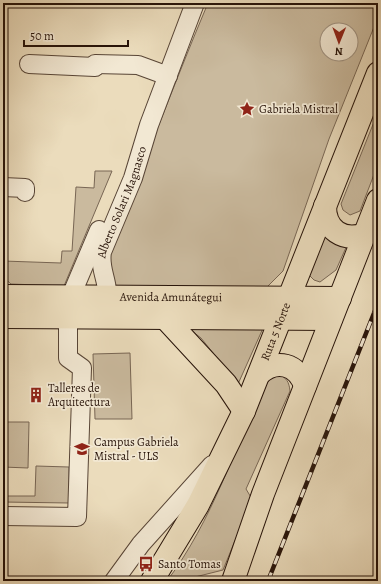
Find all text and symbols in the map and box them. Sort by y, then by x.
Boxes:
scale bar [24,22,128,48]
north arrow [319,22,359,62]
text: 50 m [30,28,54,44]
text: N [335,44,343,59]
place icon: Gabriela Mistral [238,100,256,118]
place label: Gabriela Mistral [259,101,338,117]
street label: Alberto Solari Magnasco [93,144,150,260]
street label: Avenida Amunátegui [119,289,222,305]
street label: Ruta 5 Norte [257,300,294,363]
place label: Talleres de Arquitectura [47,380,111,410]
building icon: Talleres de Arquitectura [27,386,45,404]
place label: Campus Gabriela Mistral - ULS [94,434,179,464]
school or university icon: Campus Gabriela Mistral - ULS [73,440,91,458]
bus stop icon: Santo Tomas [137,555,155,573]
place label: Santo Tomas [158,556,221,572]

